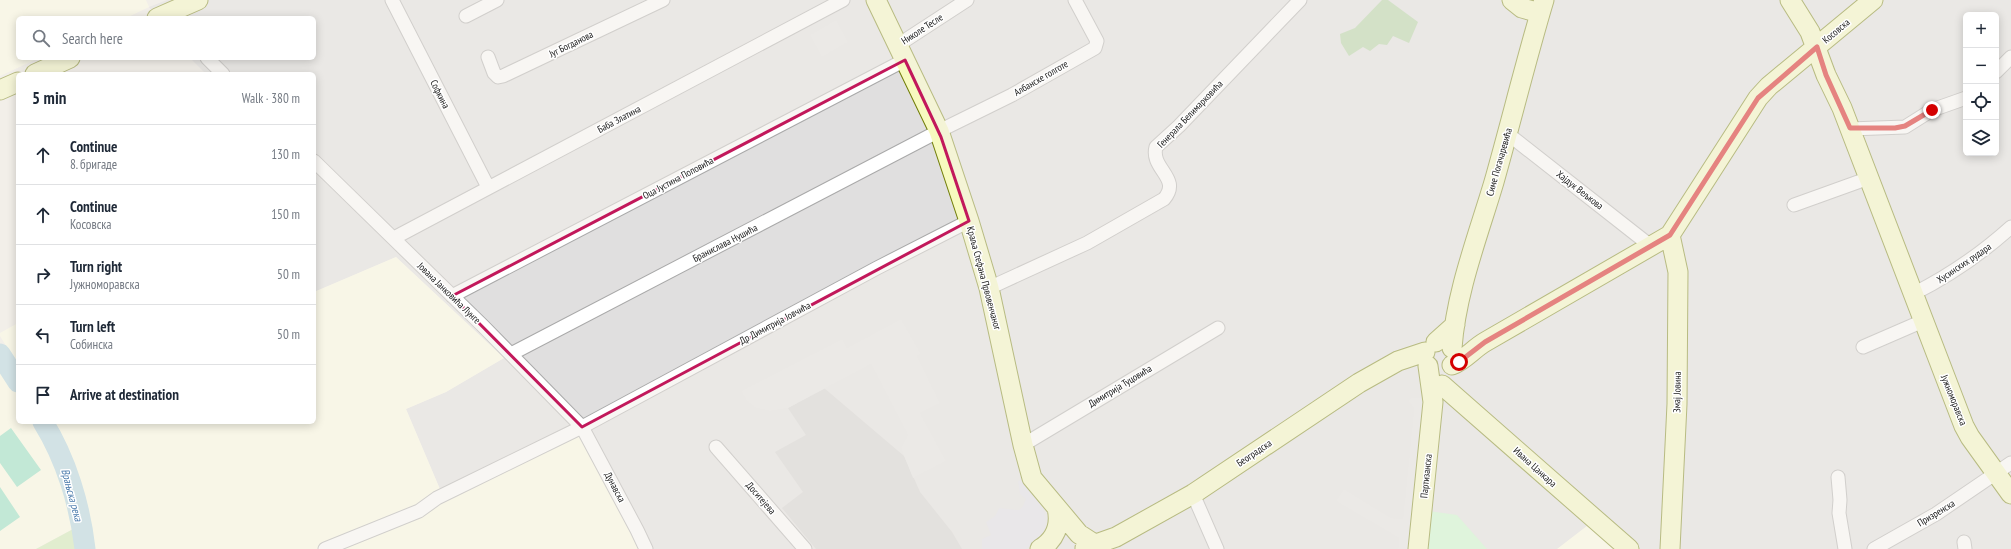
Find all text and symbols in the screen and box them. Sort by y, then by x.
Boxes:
street label: Николе Тесле [899,11,945,47]
map controls [1963,12,1999,156]
button: + [1963,12,1999,48]
search box [16,16,316,60]
street label: Косовска [1820,16,1852,46]
icon: search [30,27,52,49]
street label: Југ Богданова [546,28,595,61]
text: Search here [62,29,123,48]
button: − [1963,48,1999,84]
street label: Албанске голготе [1012,57,1070,99]
street label: Софкина [427,77,453,111]
street label: Генерала Белимарковића [1154,77,1226,151]
button: locate [1963,84,1999,120]
text: 5 min [32,87,66,109]
text: Walk · 380 m [242,90,300,107]
route end [1923,101,1941,119]
street label: Баба Златина [595,102,643,136]
button: layers [1963,120,1999,156]
street label: Симе Погачаревића [1483,126,1515,198]
text: Continue [70,137,117,156]
icon: ahead [32,144,54,166]
text: 130 m [271,146,300,163]
street label: Оца Јустина Поповића [640,154,716,202]
text: 8. бригаде [70,156,117,173]
street label: Хајдук Вељкова [1554,168,1606,212]
text: Continue [70,197,117,216]
icon: ahead [32,204,54,226]
text: 150 m [271,206,300,223]
text: Косовска [70,216,112,233]
street label: Бранислава Нушића [690,221,760,265]
street label: Краља Стефана Првовенчаног [964,225,1004,331]
street label: Хусинских рудара [1934,240,1994,286]
text: Turn right [70,257,122,276]
street label: Јована Јанковића Лунге [414,259,483,327]
icon: right [32,264,54,286]
text: 50 m [277,266,300,283]
text: Јужноморавска [70,276,140,293]
street label: Др Димитрија Јовчића [737,299,813,347]
text: Turn left [70,317,115,336]
icon: left [32,324,54,346]
text: 50 m [277,326,300,343]
text: Собинска [70,336,113,353]
route start [1450,353,1468,371]
street label: Димитрија Туцовића [1086,362,1154,410]
street label: Змај Јовина [1670,371,1684,413]
street label: Јужноморавска [1938,372,1970,427]
icon: arrive [32,384,54,406]
text: Arrive at destination [70,385,179,404]
street label: Београдска [1234,436,1274,470]
street label: Ивана Цанкара [1511,444,1559,490]
street label: Партизанска [1417,453,1435,499]
water label: Врањска река [58,467,86,523]
street label: Дунавска [602,469,628,505]
street label: Доситејева [743,479,779,517]
street label: Призренска [1915,497,1957,529]

